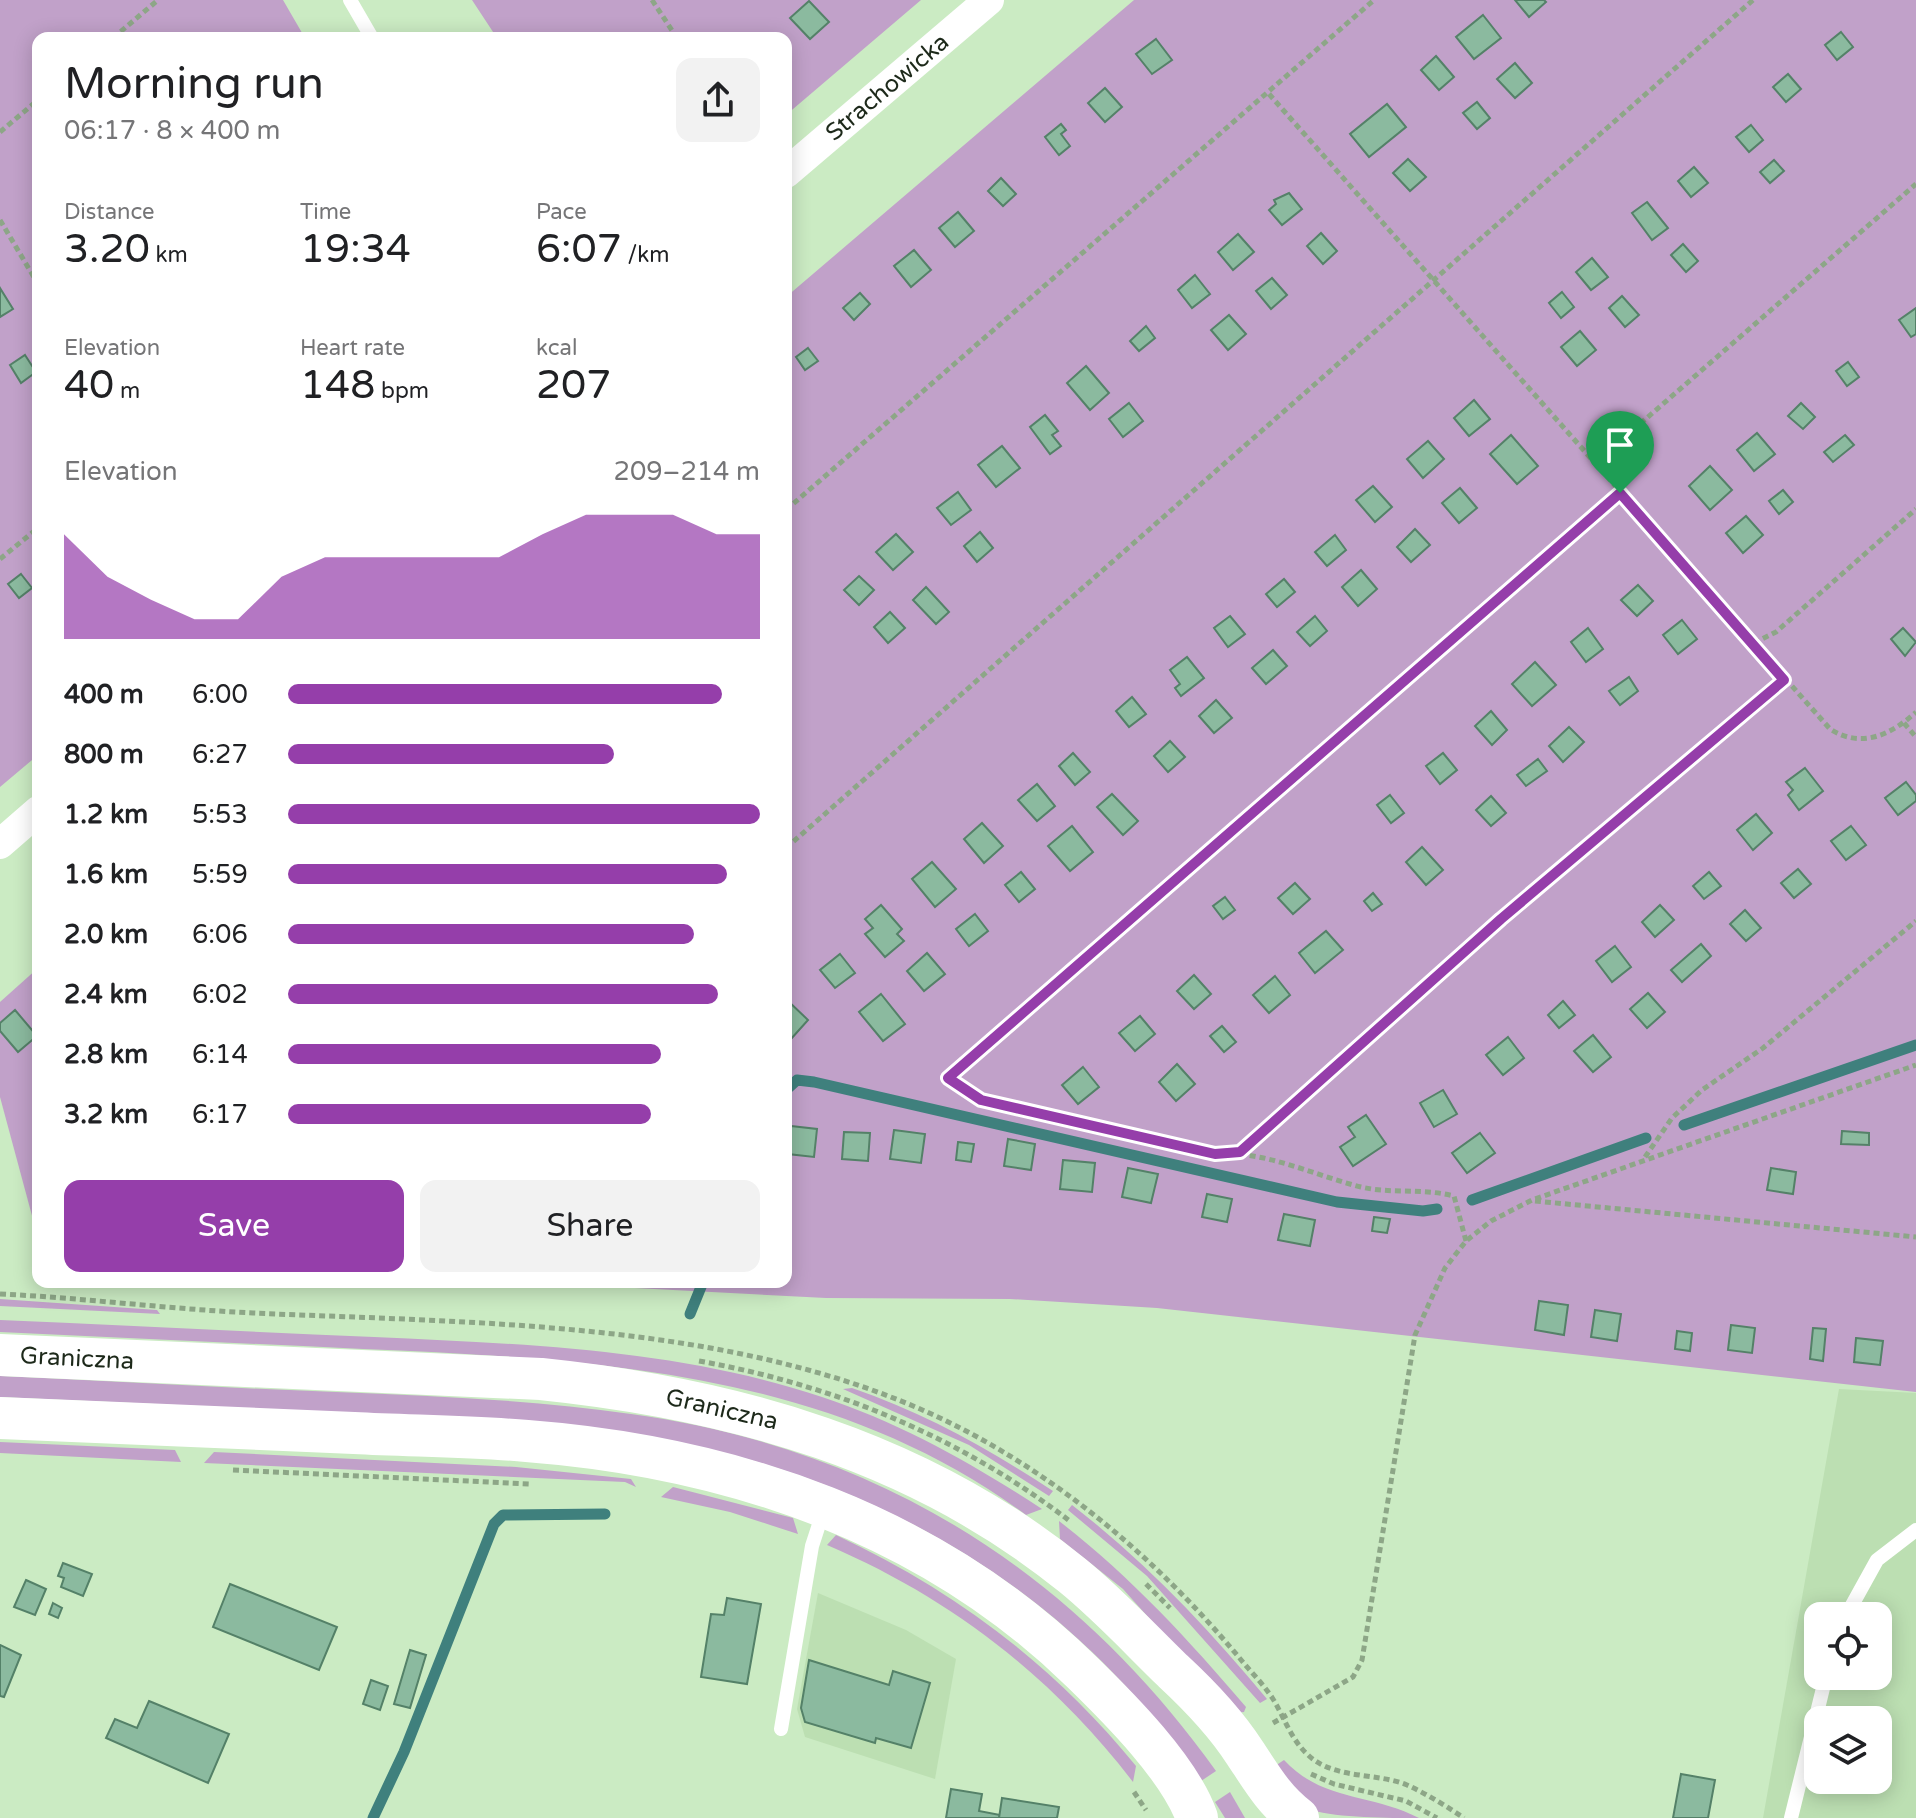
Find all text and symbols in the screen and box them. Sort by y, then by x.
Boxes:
street label: Strachowicka [820,27,955,147]
text: Morning run [64,58,324,111]
button: share [676,58,760,142]
text: 06:17 · 8 × 400 m [64,115,280,146]
text: Distance [64,199,155,225]
text: Time [300,199,351,225]
text: Pace [536,199,587,225]
text: 3.20 [64,225,150,273]
text: 19:34 [300,225,411,273]
text: 6:07 [536,225,622,273]
text: km [150,242,188,268]
text: /km [622,242,669,268]
text: Elevation [64,335,160,361]
text: Heart rate [300,335,405,361]
text: kcal [536,335,577,361]
text: 40 [64,361,114,409]
text: 148 [300,361,375,409]
text: 207 [536,361,611,409]
text: m [114,378,140,404]
text: bpm [375,378,429,404]
pin [1586,411,1654,493]
icon: arrive [1598,423,1642,467]
text: Elevation [64,456,178,487]
text: 209–214 m [614,456,760,487]
text: 400 m [64,679,144,710]
text: 6:00 [192,679,248,710]
text: 800 m [64,739,144,770]
text: 6:27 [192,739,248,770]
text: 1.2 km [64,799,148,830]
text: 5:53 [192,799,248,830]
text: 1.6 km [64,859,148,890]
text: 5:59 [192,859,248,890]
text: 2.0 km [64,919,148,950]
text: 6:06 [192,919,248,950]
text: 2.4 km [64,979,148,1010]
text: 6:02 [192,979,248,1010]
text: 2.8 km [64,1039,148,1070]
text: 6:14 [192,1039,248,1070]
text: 3.2 km [64,1099,148,1130]
text: 6:17 [192,1099,248,1130]
button: Save [64,1180,404,1272]
button: Share [420,1180,760,1272]
street label: Graniczna [19,1341,135,1376]
street label: Graniczna [663,1383,781,1436]
map controls [1804,1602,1892,1794]
button: locate [1804,1602,1892,1690]
button: layers [1804,1706,1892,1794]

